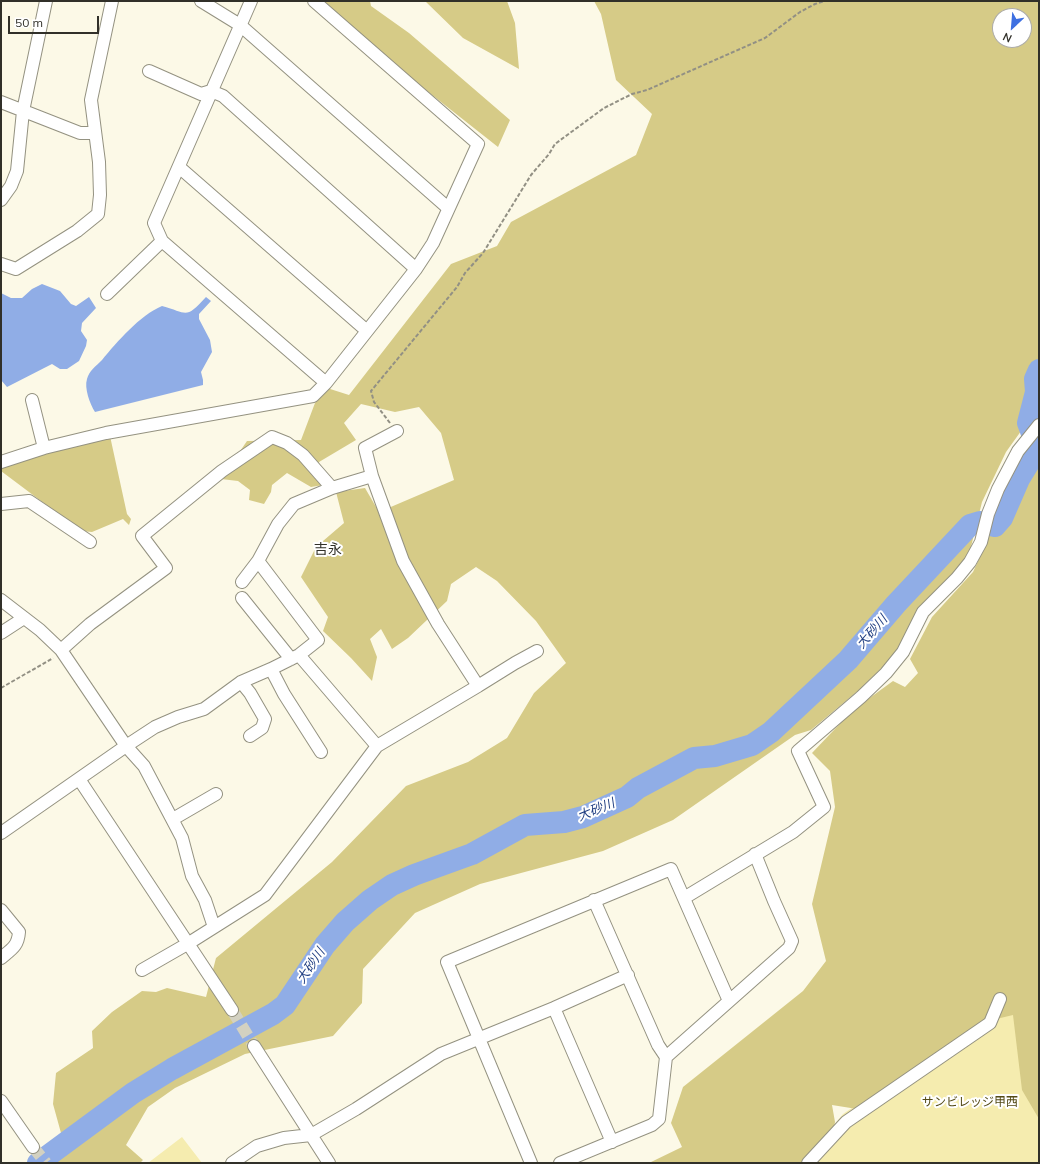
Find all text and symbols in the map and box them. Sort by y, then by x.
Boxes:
scale bar [10,8,101,34]
north arrow [992,8,1032,48]
text: 50 m [15,15,43,30]
text: N [1000,30,1014,46]
district label: 吉永 [314,542,342,558]
water label: 大砂川 [853,612,891,652]
water label: 大砂川 [575,795,617,825]
water label: 大砂川 [294,945,328,987]
park label: サンビレッジ甲西 [922,1095,1018,1109]

